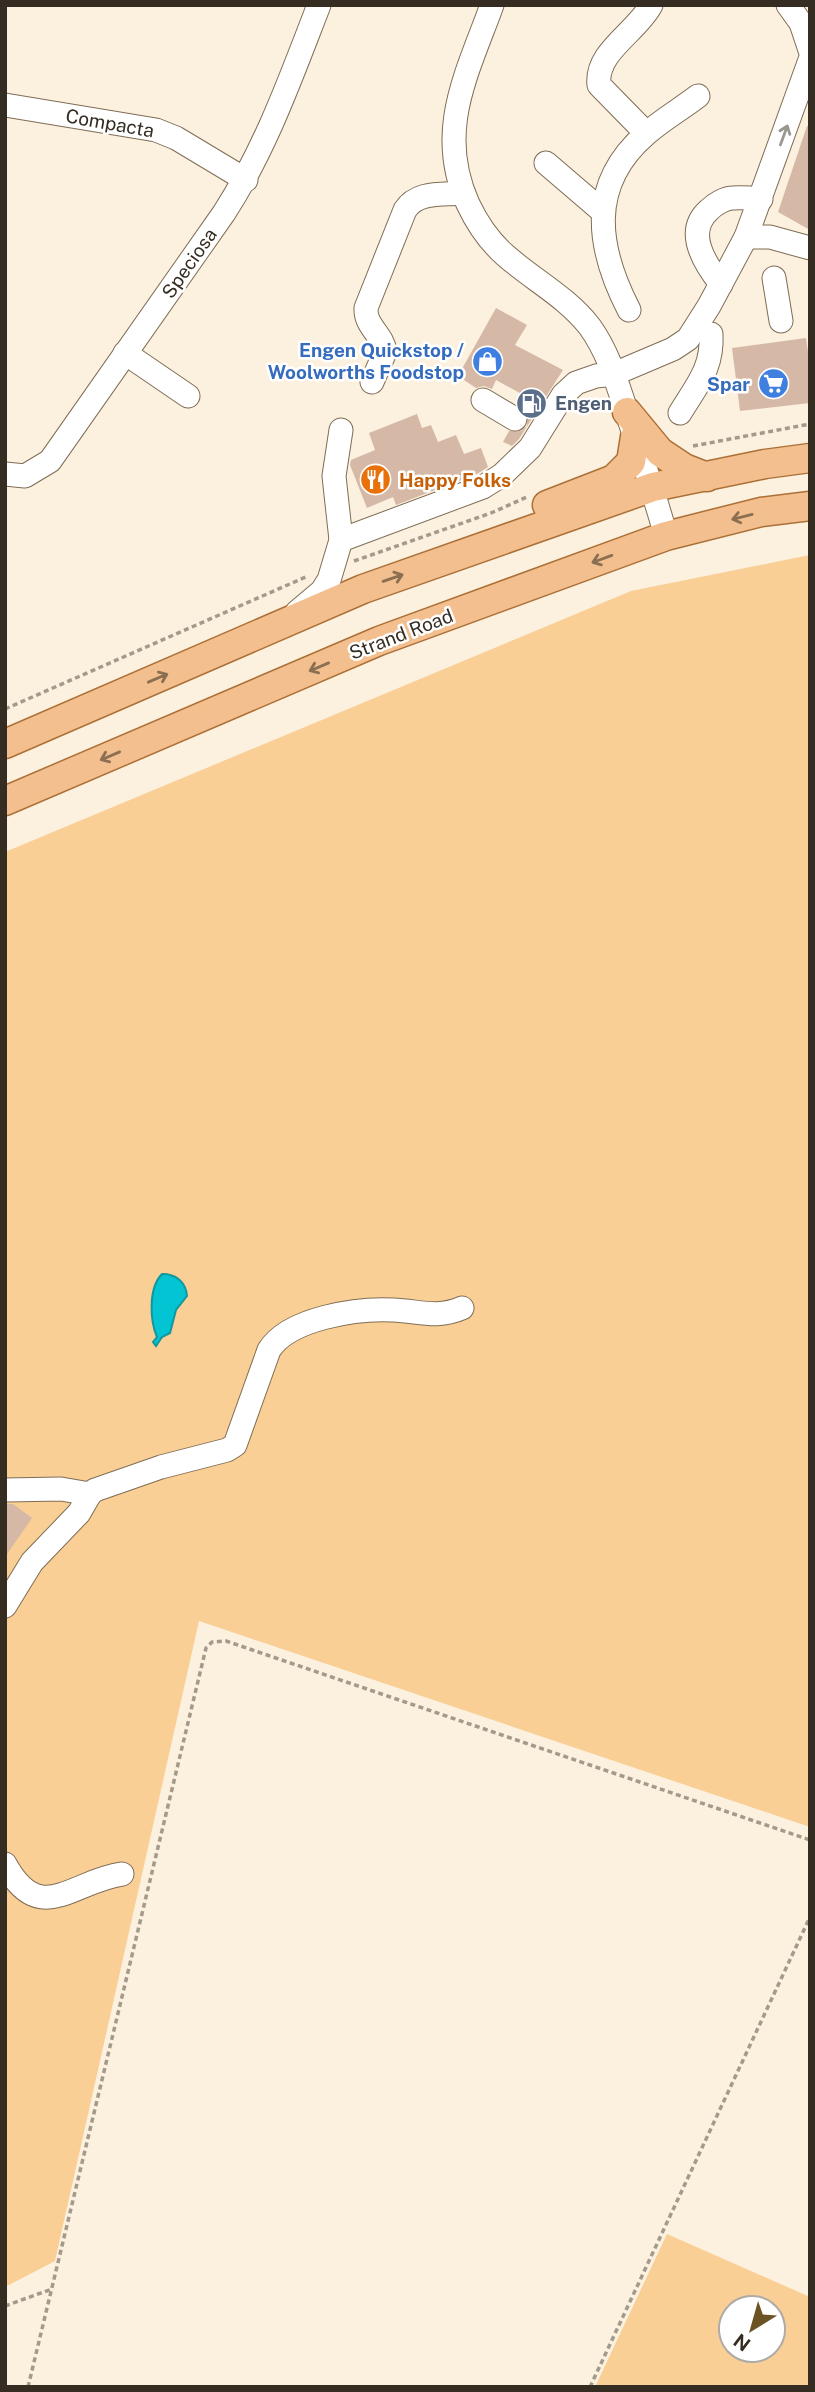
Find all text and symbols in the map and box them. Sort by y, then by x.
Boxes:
street label: Compacta [64,104,156,142]
one-way arrow [779,124,792,146]
street label: Speciosa [157,224,221,302]
place label: Engen Quickstop / Woolworths Foodstop [268,339,464,383]
shop icon: Engen Quickstop / Woolworths Foodstop [470,344,504,378]
supermarket icon: Spar [756,367,790,401]
place label: Spar [707,373,750,395]
fuel station icon: Engen [515,386,549,420]
place label: Engen [555,392,612,414]
restaurant icon: Happy Folks [359,463,393,497]
place label: Happy Folks [399,469,511,491]
one-way arrow [732,511,754,524]
one-way arrow [591,554,613,567]
one-way arrow [382,571,404,583]
street label: Strand Road [346,604,456,664]
one-way arrow [309,661,331,674]
one-way arrow [147,671,168,684]
one-way arrow [100,750,121,763]
north arrow [717,2294,787,2364]
text: N [729,2329,754,2356]

